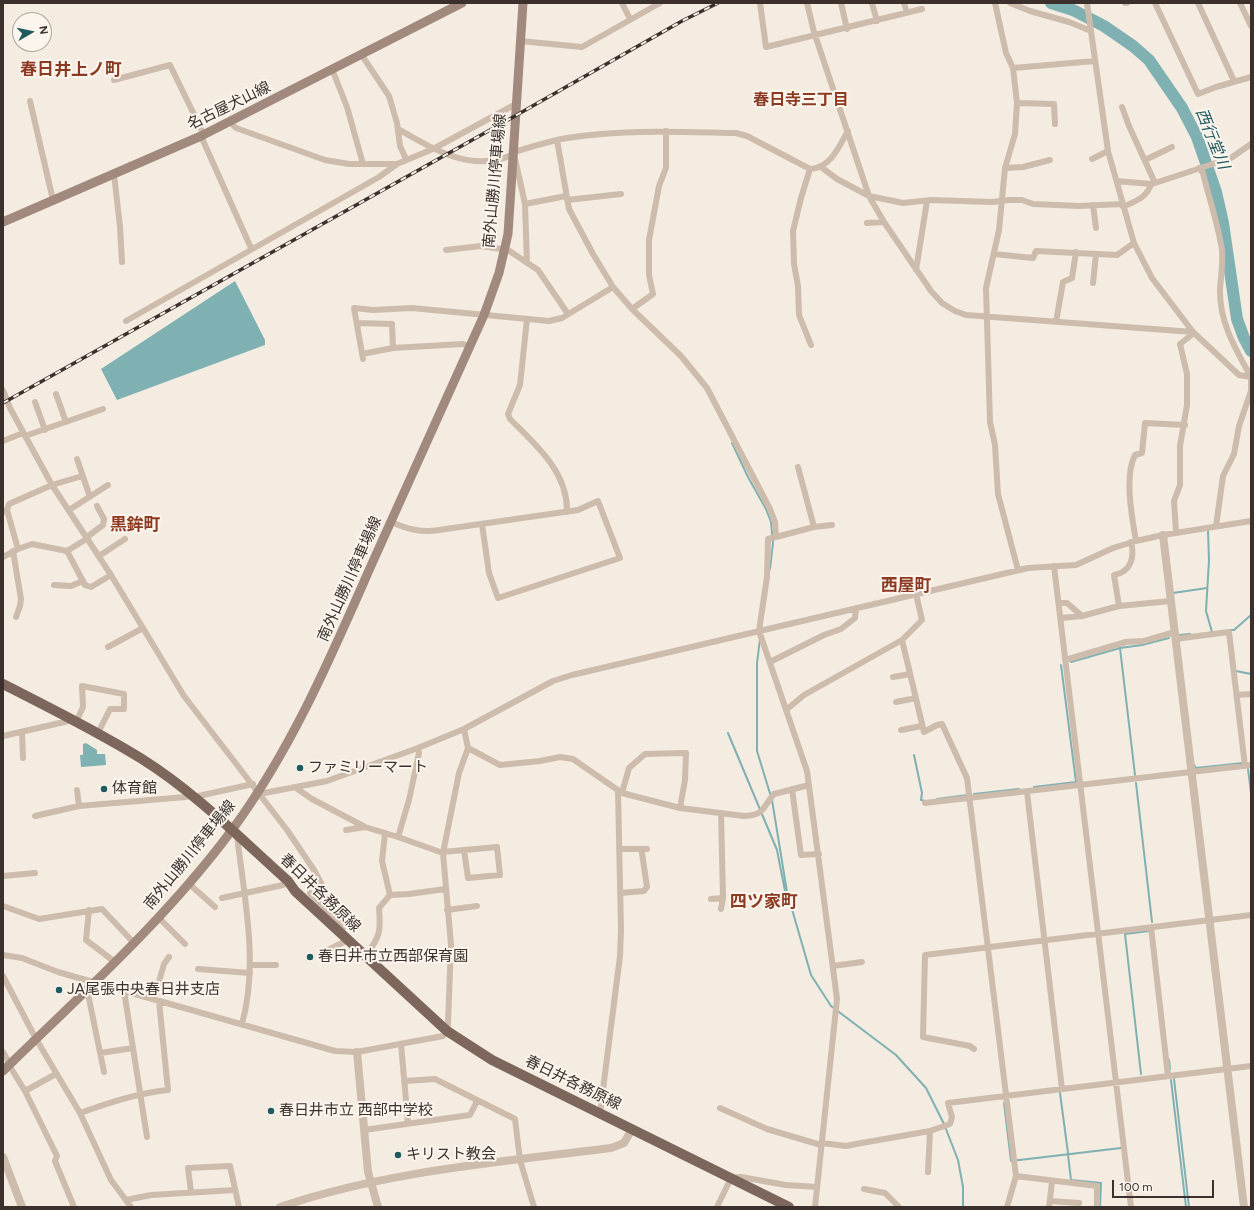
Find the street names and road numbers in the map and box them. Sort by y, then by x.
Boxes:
street label: 名古屋犬山線 [185,78,273,134]
street label: 南外山勝川停車場線 [480,113,510,249]
street label: 南外山勝川停車場線 [314,514,386,644]
street label: 南外山勝川停車場線 [141,797,239,913]
street label: 春日井各務原線 [276,850,364,936]
street label: 春日井各務原線 [522,1052,624,1114]

